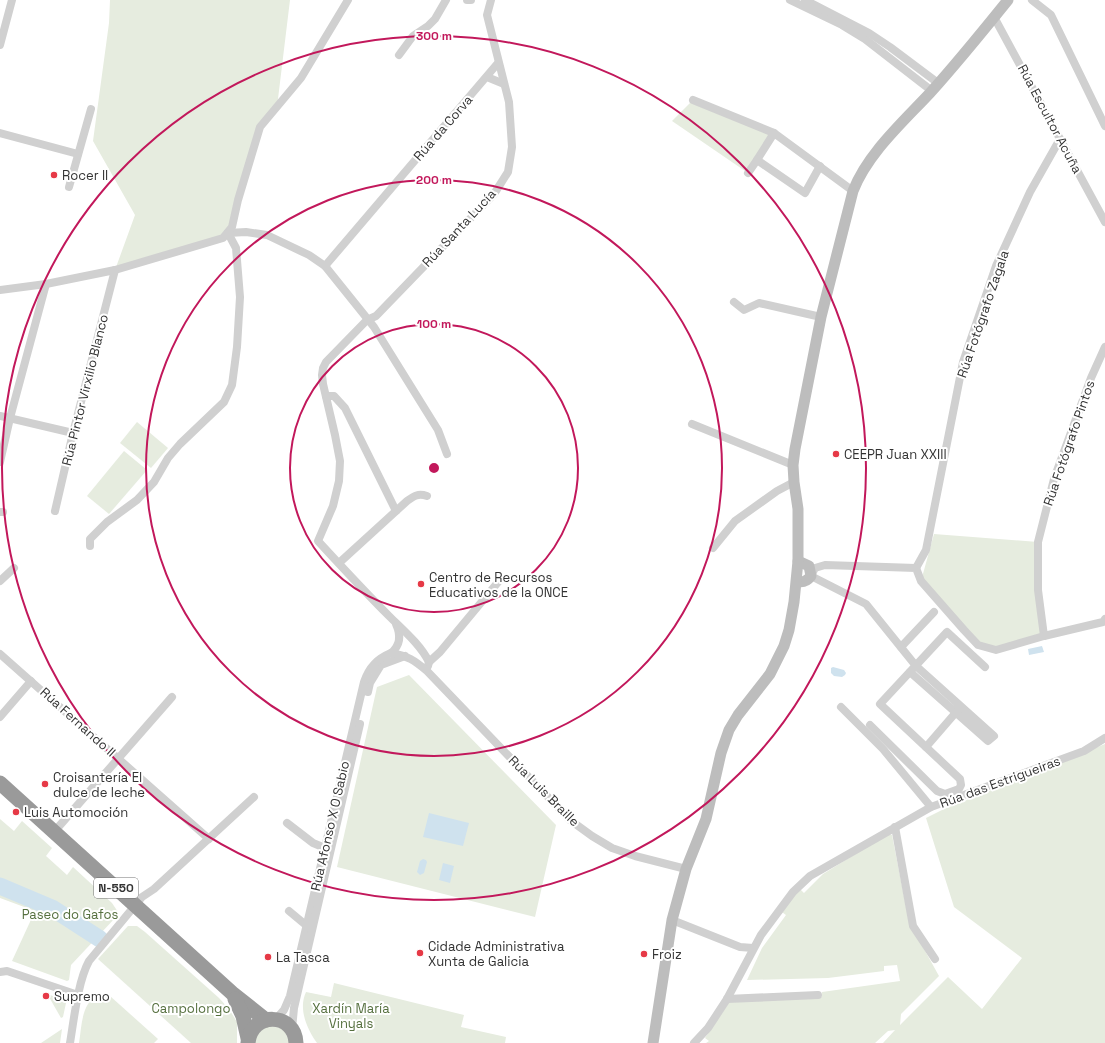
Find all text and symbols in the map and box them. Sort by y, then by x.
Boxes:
text: 300 m [416,28,452,44]
street label: Rúa Escultor Acuña [1014,61,1086,177]
street label: Rúa da Corva [410,91,477,164]
place label: Rocer II [62,167,108,184]
marker: Rocer II [49,170,59,180]
text: 200 m [416,172,452,188]
street label: Rúa Santa Lucía [419,185,500,271]
street label: Rúa Fotógrafo Zagala [953,248,1013,380]
street label: Rúa Pintor Virxilio Blanco [58,313,112,467]
text: 100 m [417,316,451,332]
street label: Rúa Fotógrafo Pintos [1040,378,1099,508]
place label: CEEPR Juan XXIII [844,446,947,463]
marker: CEEPR Juan XXIII [831,449,841,459]
centre of rings [427,461,441,475]
place label: Centro de Recursos Educativos de la ONCE [429,569,568,601]
marker: Centro de Recursos Educativos de la ONCE [416,579,426,589]
street label: Rúa Fernando II [37,684,119,760]
street label: Rúa Luis Braille [505,752,583,830]
street label: Rúa das Estrigueiras [937,752,1063,812]
street label: Rúa Afonso X O Sabio [307,759,353,893]
place label: Croisantería El dulce de leche [53,769,145,801]
marker: Croisantería El dulce de leche [40,779,50,789]
place label: Luis Automoción [24,804,128,821]
marker: Luis Automoción [11,807,21,817]
road number: N-550 [94,878,138,898]
park label: Paseo do Gafos [22,906,119,923]
place label: Cidade Administrativa Xunta de Galicia [428,938,565,970]
place label: Froiz [652,946,682,963]
marker: Cidade Administrativa Xunta de Galicia [415,948,425,958]
place label: La Tasca [276,949,330,966]
marker: Froiz [639,949,649,959]
marker: La Tasca [263,952,273,962]
place label: Supremo [54,988,110,1005]
marker: Supremo [41,991,51,1001]
park label: Campolongo [152,1000,230,1017]
park label: Xardín María Vinyals [312,1000,390,1032]

